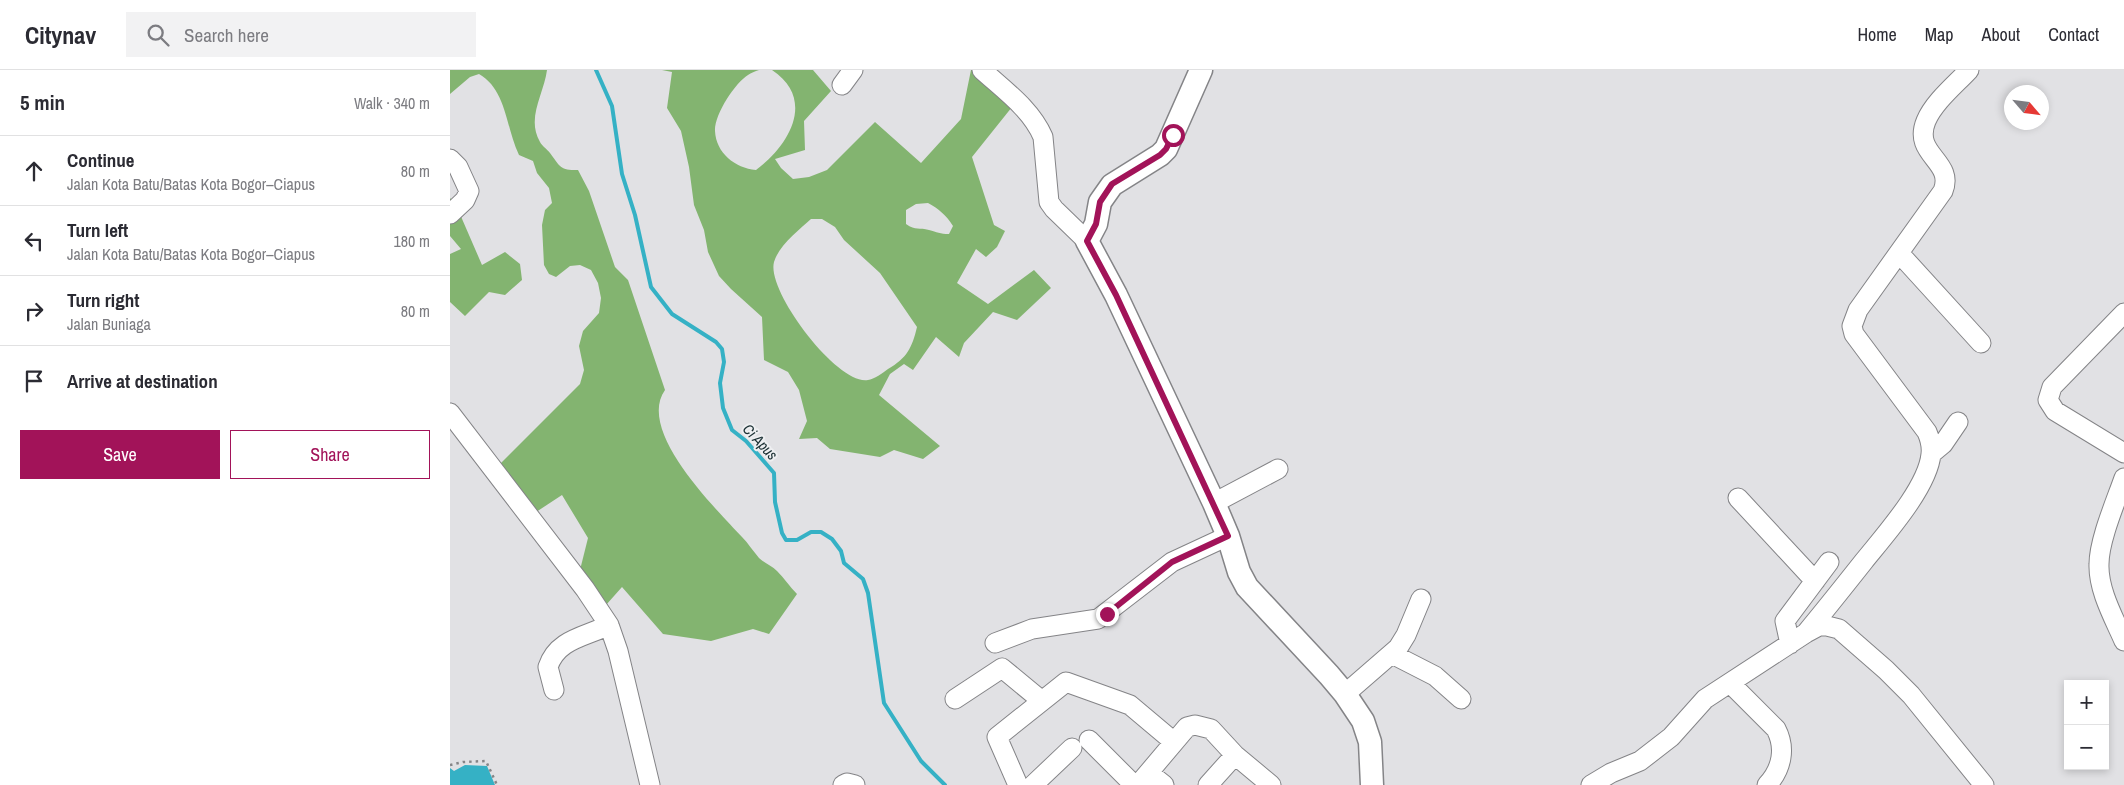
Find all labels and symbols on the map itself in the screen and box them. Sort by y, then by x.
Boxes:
north arrow [2004,85,2049,130]
route start [1162,124,1185,147]
water label: Ci Apus [738,419,783,465]
route end [1096,603,1119,626]

